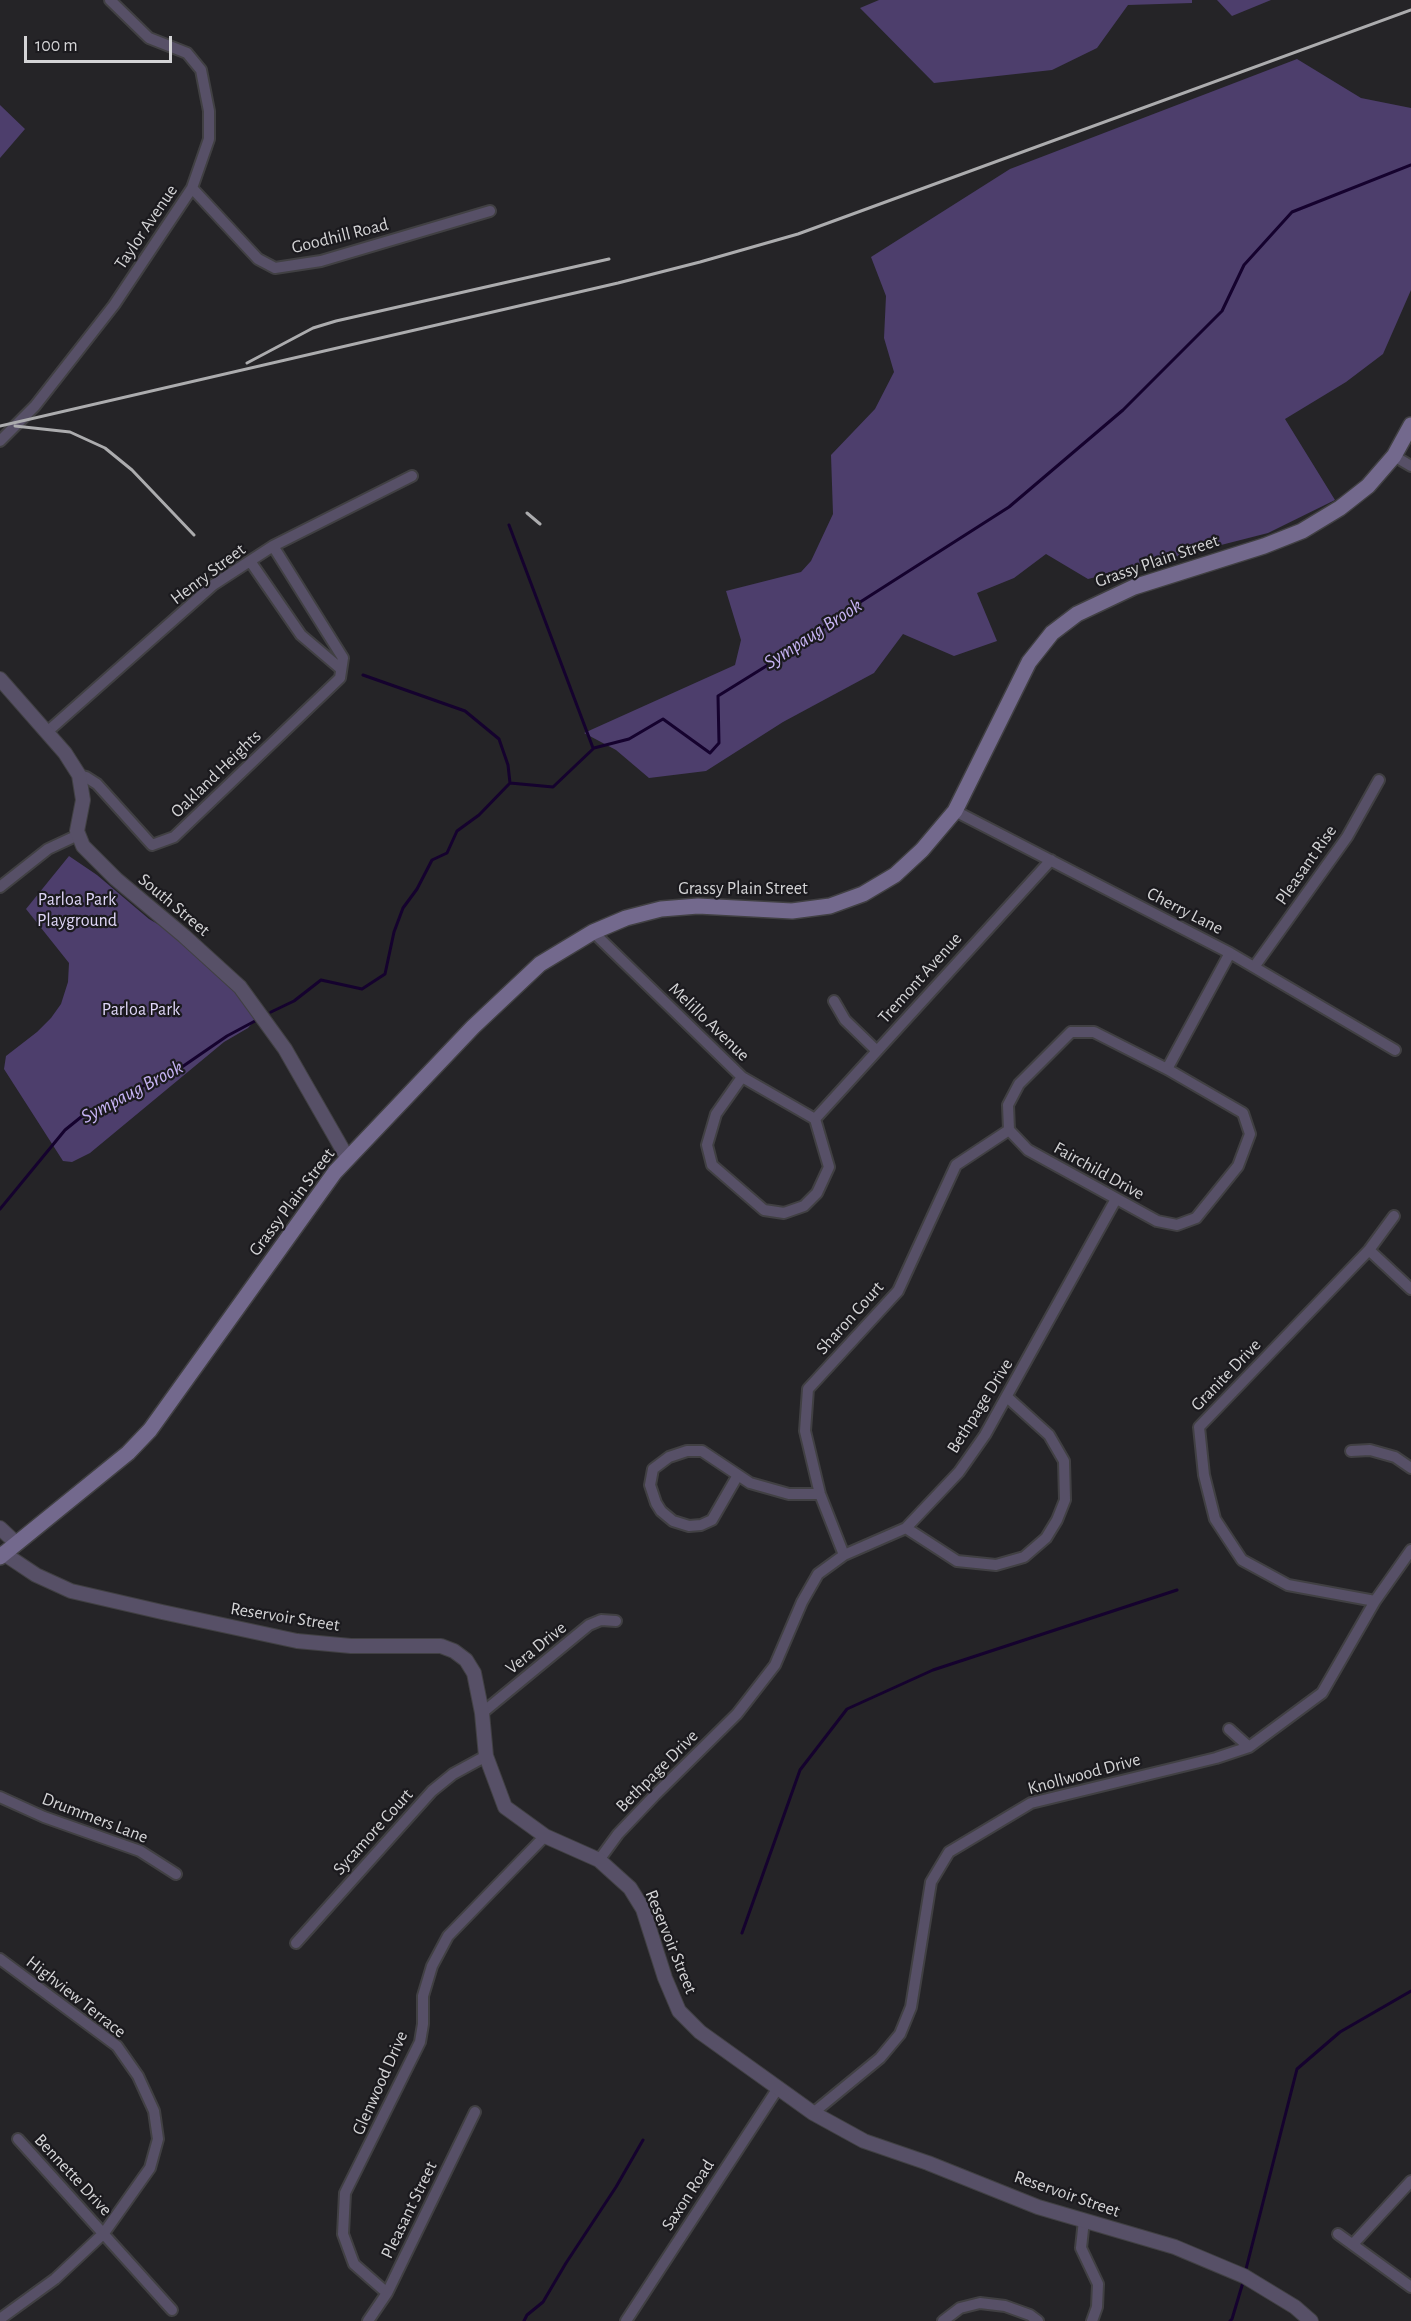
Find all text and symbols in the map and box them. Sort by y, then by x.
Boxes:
scale bar [27,24,176,62]
text: 100 m [35,37,78,55]
street label: Taylor Avenue [110,180,182,274]
street label: Goodhill Road [289,214,391,258]
street label: Grassy Plain Street [1092,530,1222,592]
street label: Henry Street [166,539,250,609]
water label: Sympaug Brook [759,593,867,675]
street label: Oakland Heights [166,726,266,822]
street label: Pleasant Rise [1271,821,1341,909]
street label: South Street [134,869,214,941]
street label: Grassy Plain Street [678,878,808,900]
street label: Cherry Lane [1143,883,1227,939]
park label: Parloa Park Playground [37,889,117,932]
street label: Tremont Avenue [873,928,967,1028]
street label: Melillo Avenue [664,978,754,1066]
park label: Parloa Park [102,999,180,1021]
water label: Sympaug Brook [77,1055,187,1129]
street label: Fairchild Drive [1050,1137,1148,1205]
street label: Grassy Plain Street [244,1144,340,1260]
street label: Sharon Court [812,1277,888,1359]
street label: Granite Drive [1186,1334,1266,1416]
street label: Bethpage Drive [942,1355,1018,1457]
street label: Reservoir Street [229,1598,341,1636]
street label: Vera Drive [501,1617,571,1679]
street label: Bethpage Drive [611,1725,703,1817]
street label: Knollwood Drive [1025,1749,1143,1799]
street label: Sycamore Court [329,1784,417,1880]
street label: Drummers Lane [39,1788,151,1848]
street label: Reservoir Street [640,1887,702,1997]
street label: Highview Terrace [22,1951,130,2043]
street label: Glenwood Drive [347,2028,413,2138]
street label: Bennette Drive [29,2129,117,2221]
street label: Saxon Road [657,2155,719,2235]
street label: Pleasant Street [376,2158,442,2262]
street label: Reservoir Street [1011,2166,1123,2222]

